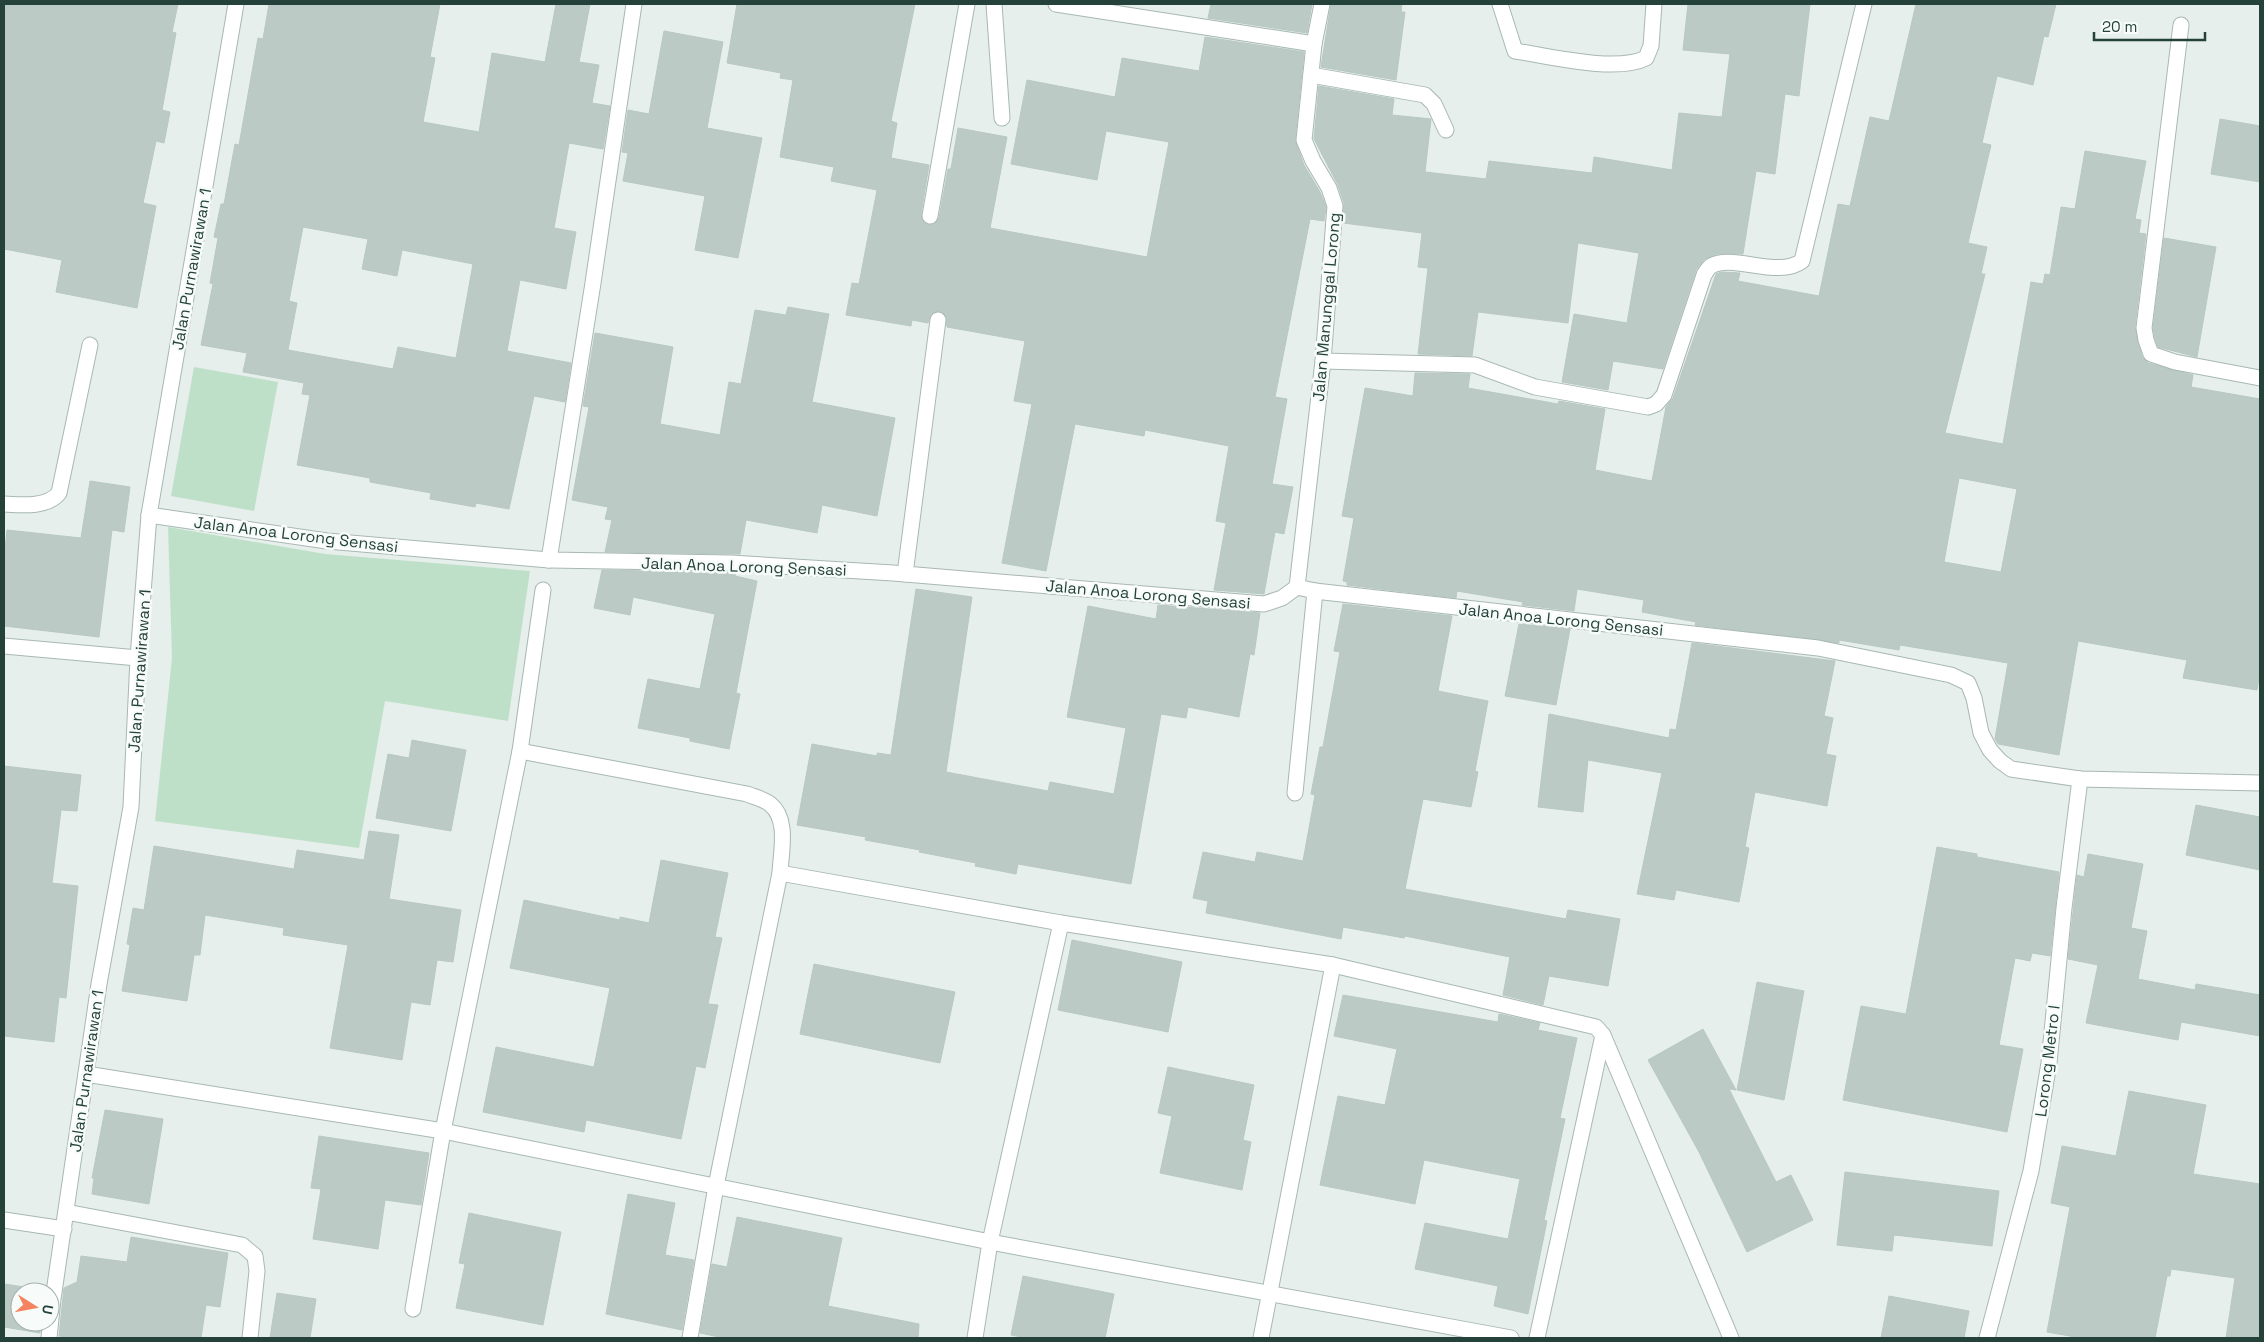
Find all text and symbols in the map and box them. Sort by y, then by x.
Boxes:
scale bar [2094,10,2205,42]
text: 20 m [2102,17,2137,36]
street label: Jalan Purnawirawan 1 [167,187,216,351]
street label: Jalan Manunggal Lorong [1308,212,1345,402]
street label: Jalan Anoa Lorong Sensasi [193,512,399,557]
street label: Jalan Anoa Lorong Sensasi [641,552,847,581]
street label: Jalan Anoa Lorong Sensasi [1045,575,1251,614]
street label: Jalan Purnawirawan 1 [123,589,156,753]
street label: Jalan Anoa Lorong Sensasi [1458,598,1664,641]
street label: Jalan Purnawirawan 1 [65,989,108,1154]
street label: Lorong Metro I [2030,1004,2065,1118]
north arrow [10,1282,60,1332]
text: U [38,1303,57,1316]

